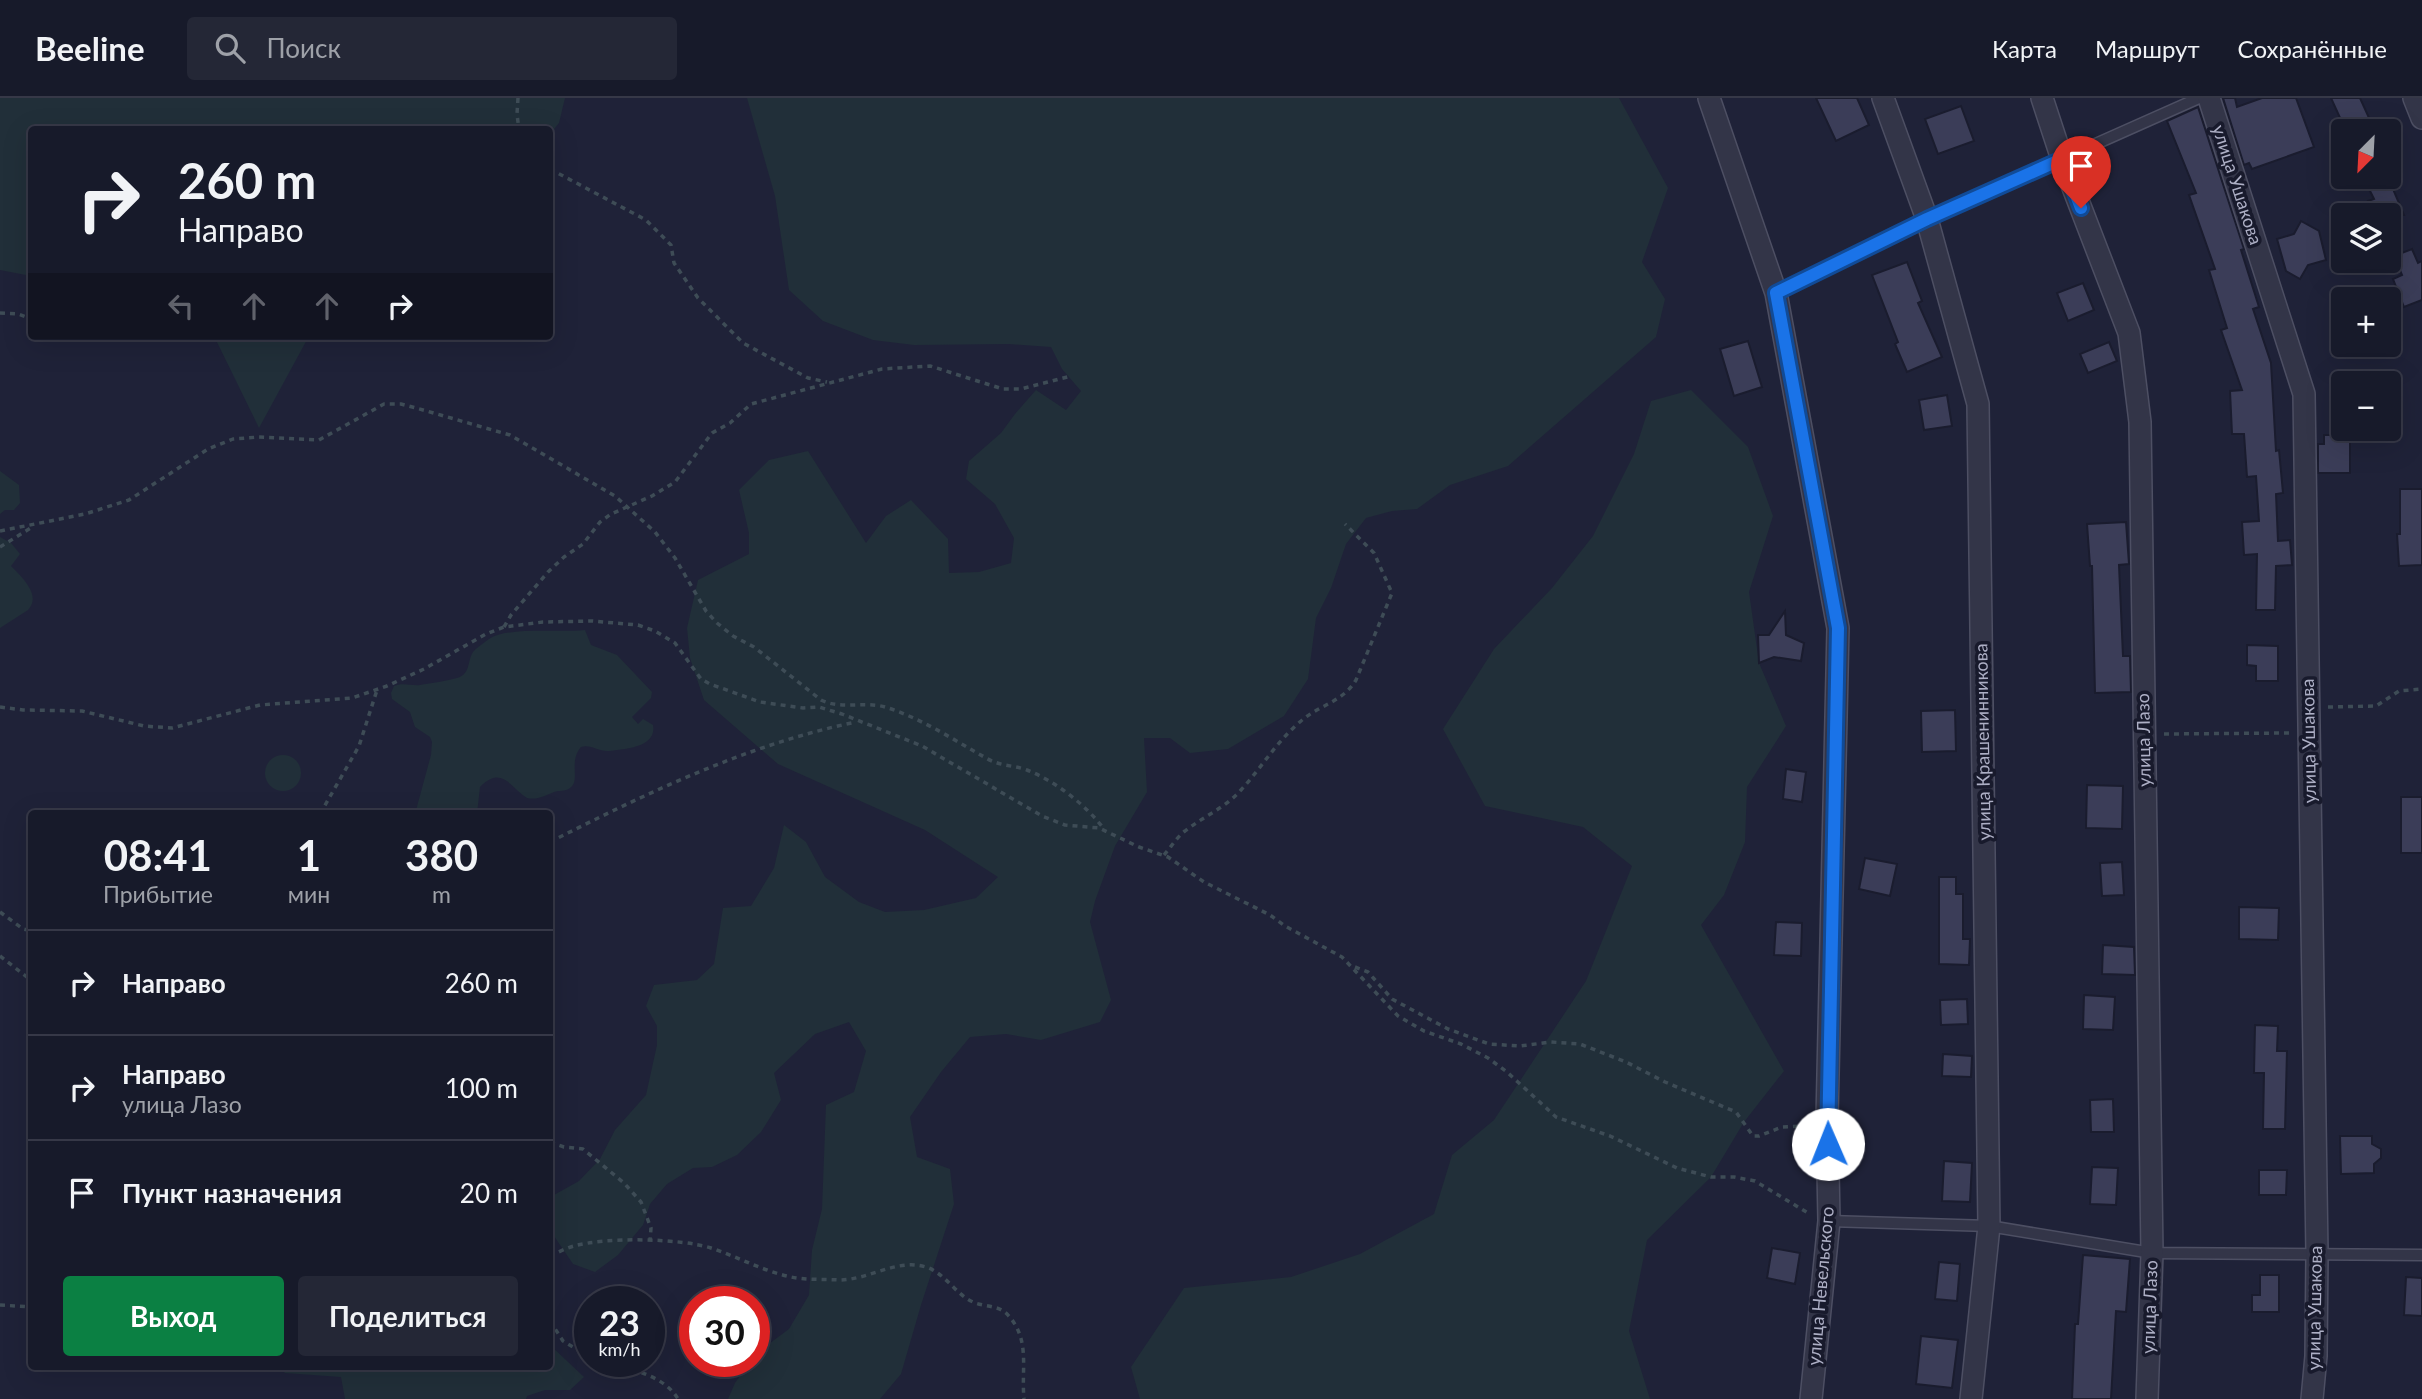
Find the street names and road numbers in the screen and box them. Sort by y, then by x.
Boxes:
street label: улица Ушакова [2208,122,2268,247]
street label: улица Крашенинникова [1969,643,1995,841]
street label: улица Ушакова [2296,679,2320,804]
street label: улица Лазо [2131,693,2155,787]
street label: улица Невельского [1802,1206,1838,1366]
street label: улица Ушакова [2302,1245,2326,1370]
street label: улица Лазо [2136,1260,2162,1354]

